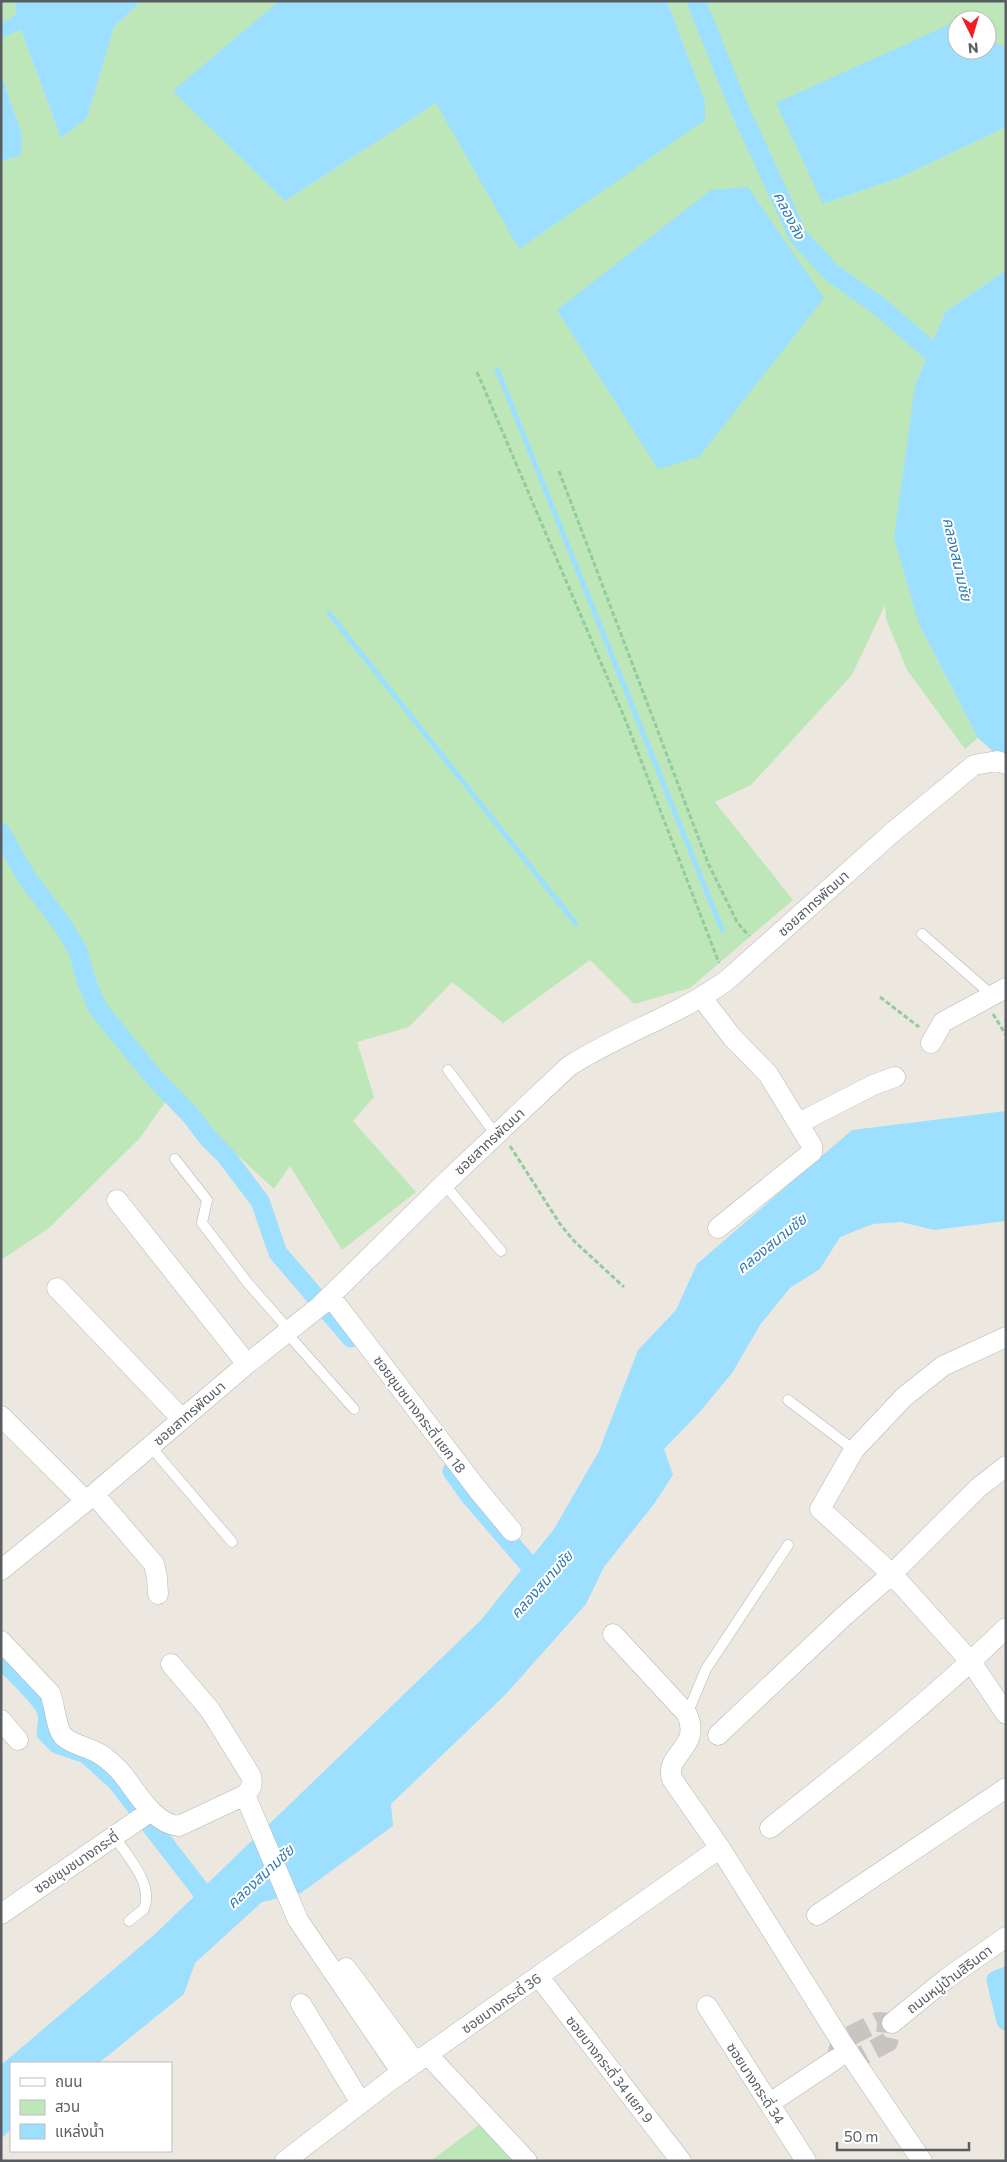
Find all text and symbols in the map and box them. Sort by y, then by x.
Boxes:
north arrow [947,10,997,60]
text: N [967,40,979,57]
water label: คลองลิง [770,188,810,243]
water label: คลองสนามชัย [940,516,977,603]
street label: ซอยสาทรพัฒนา [774,867,852,939]
street label: ซอยสาทรพัฒนา [450,1104,528,1178]
water label: คลองสนามชัย [732,1209,810,1277]
street label: ซอยชุมชนางกระดี่ แยก 18 [370,1351,470,1477]
street label: ซอยสาทรพัฒนา [150,1377,228,1449]
water label: คลองสนามชัย [506,1546,577,1621]
street label: ซอยชุมชนางกระดี่ [30,1827,122,1897]
water label: คลองสนามชัย [223,1840,298,1911]
street label: ถนนหมู่บ้านสิรินดา [903,1941,996,2018]
street label: ซอยบางกระดี่ 36 [457,1968,544,2037]
street label: ซอยบางกระดี่ 34 แยก 9 [563,2011,658,2126]
street label: ซอยบางกระดี่ 34 [723,2039,790,2127]
legend [10,2062,172,2152]
text: ถนน [55,2072,82,2090]
text: สวน [55,2097,80,2115]
scale bar [837,2120,970,2152]
text: แหล่งน้ำ [55,2121,104,2140]
text: 50 m [844,2127,878,2145]

